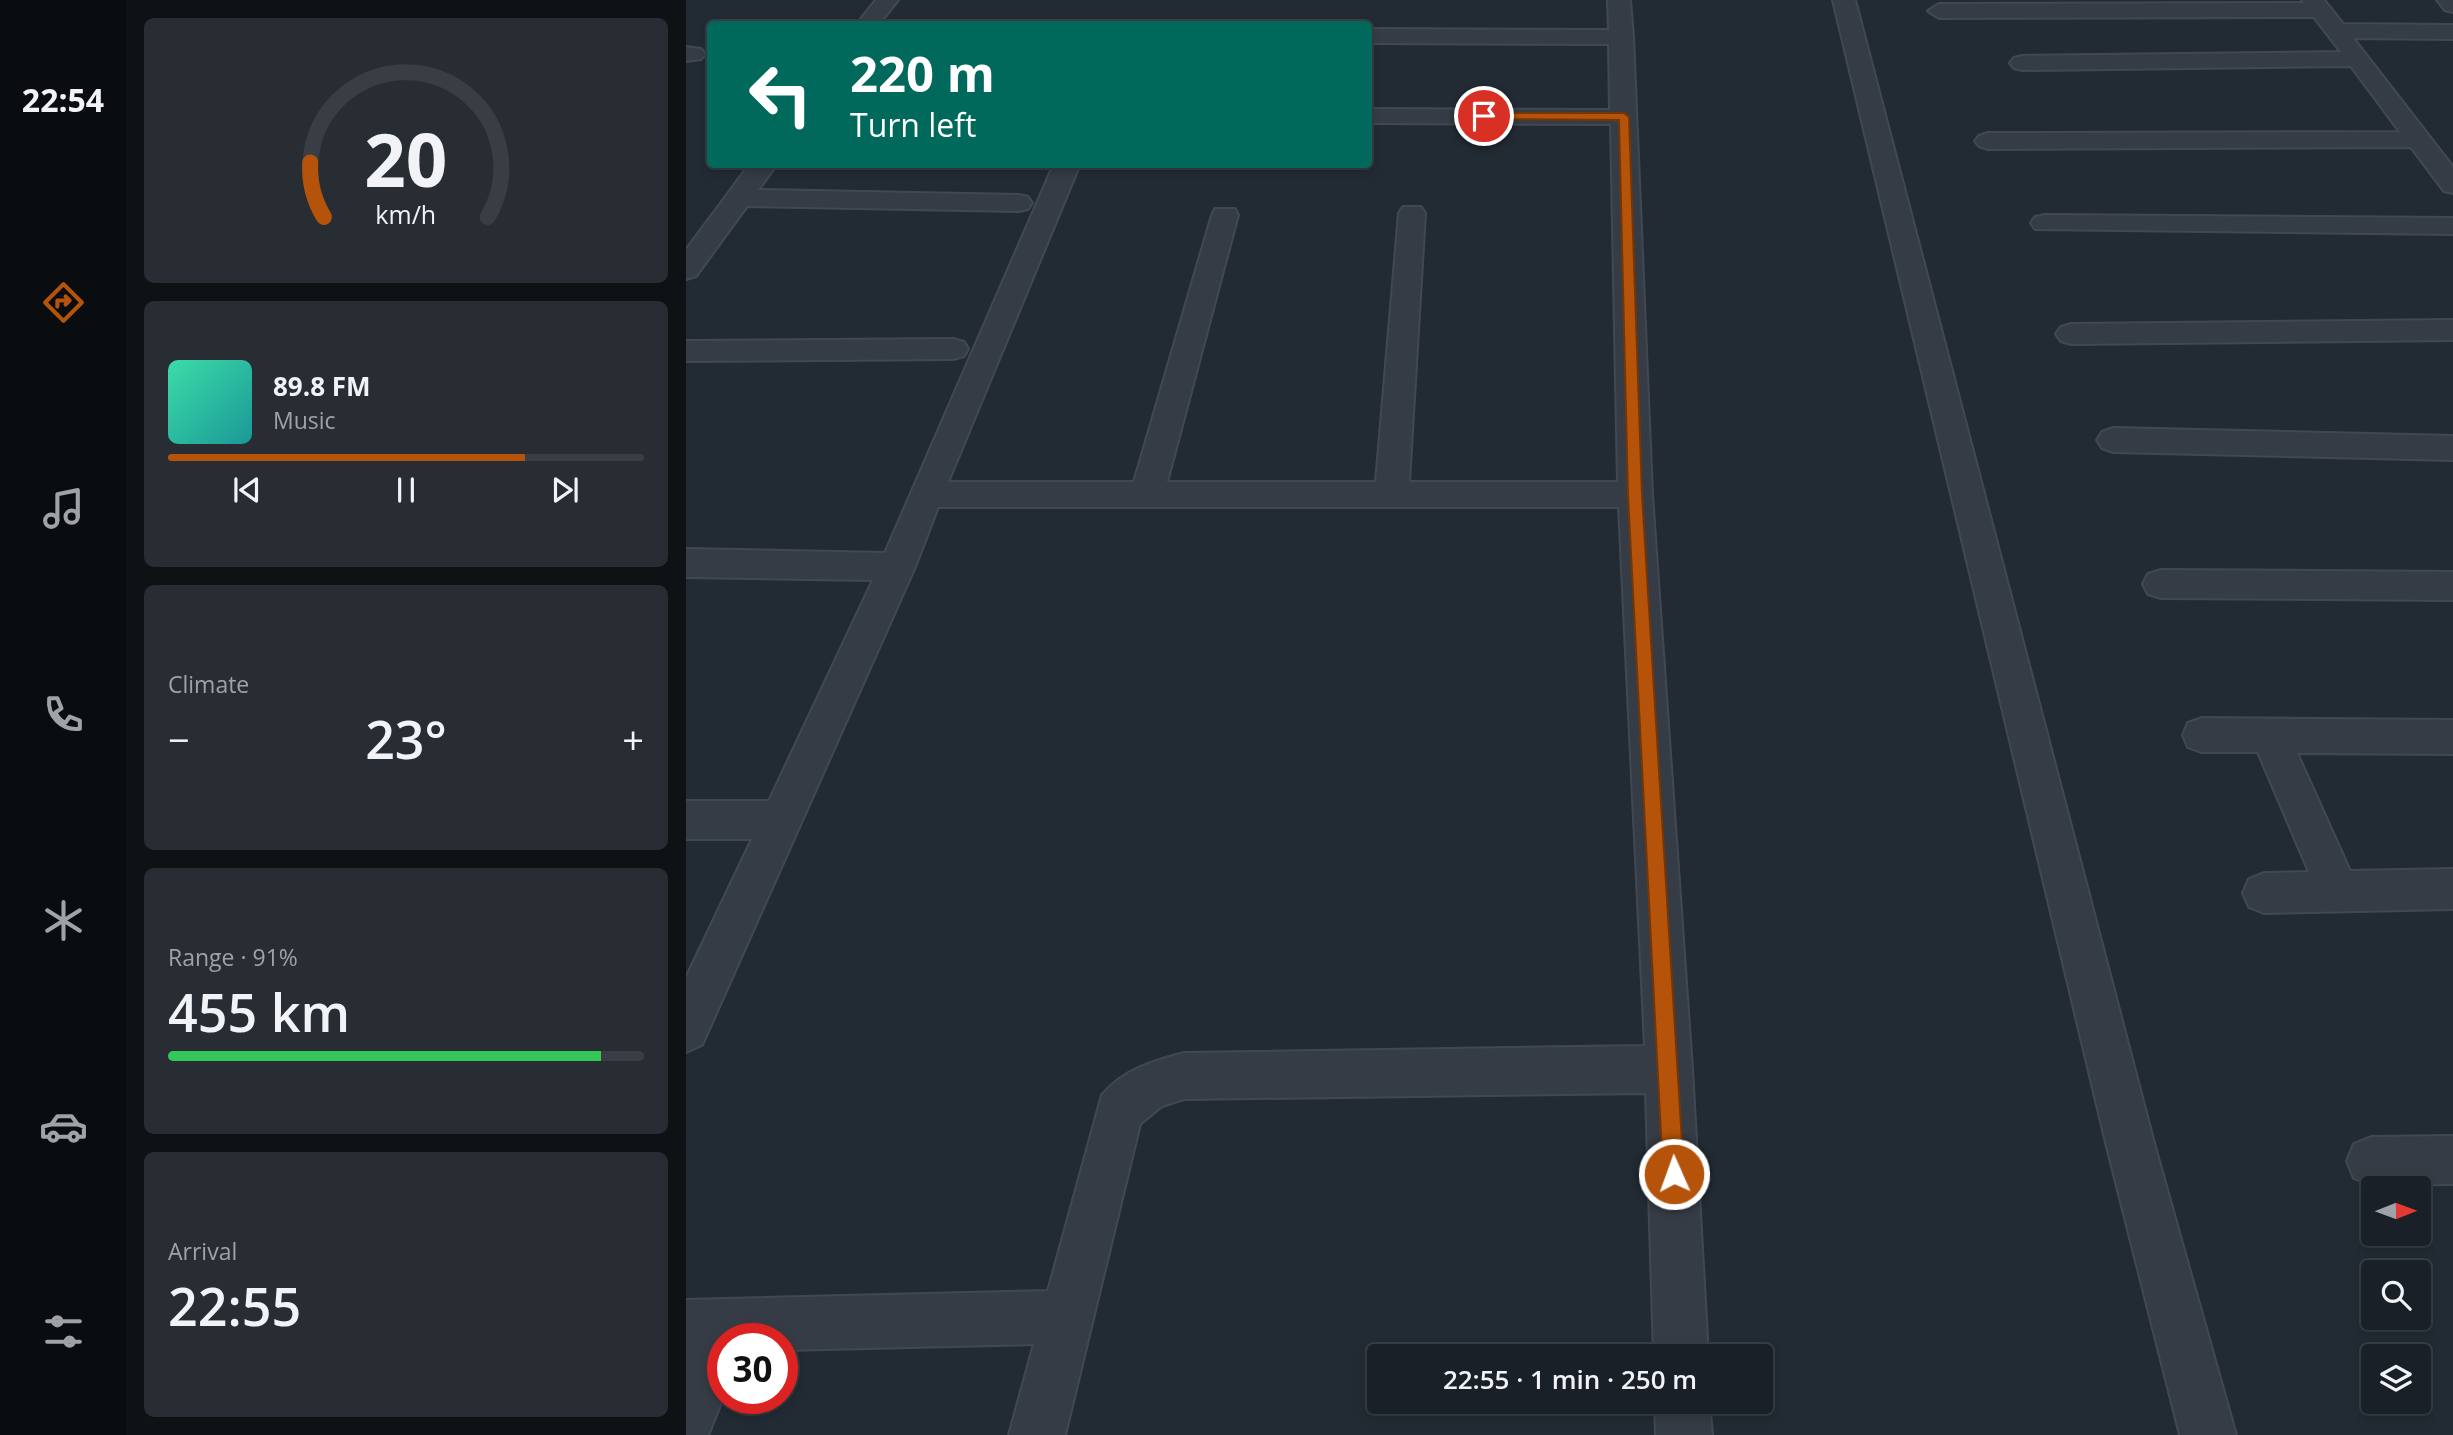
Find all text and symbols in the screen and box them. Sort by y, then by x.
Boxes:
text: 220 m [850,40,995,106]
icon: left [735,49,826,140]
text: 22:54 [22,78,104,121]
pin [1454,86,1514,146]
icon: arrive [1465,97,1503,135]
text: Turn left [850,103,976,146]
text: 20 [364,109,448,208]
text: km/h [376,197,436,231]
icon: directions [39,278,88,327]
text: 89.8 FM [273,368,371,404]
text: Music [273,404,336,436]
icon: previous [228,471,266,509]
icon: pause [387,471,425,509]
icon: next [546,471,584,509]
icon: music [39,484,88,533]
text: Climate [168,668,249,700]
icon: phone [39,690,88,739]
text: 23° [365,703,447,774]
text: − [168,713,190,765]
text: + [622,713,644,765]
icon: climate [39,896,88,945]
text: Range · 91% [168,941,298,973]
text: 455 km [168,976,350,1047]
icon: car [39,1102,88,1151]
position arrow [1637,1137,1711,1211]
north arrow [2361,1176,2431,1246]
map controls [2361,1176,2431,1414]
text: Arrival [168,1235,237,1267]
button: search [2361,1260,2431,1330]
text: 22:55 [168,1270,301,1341]
icon: filters [39,1307,88,1356]
speed limit sign: 30 [707,1323,798,1414]
button: layers [2361,1344,2431,1414]
text: 22:55 · 1 min · 250 m [1443,1361,1697,1397]

